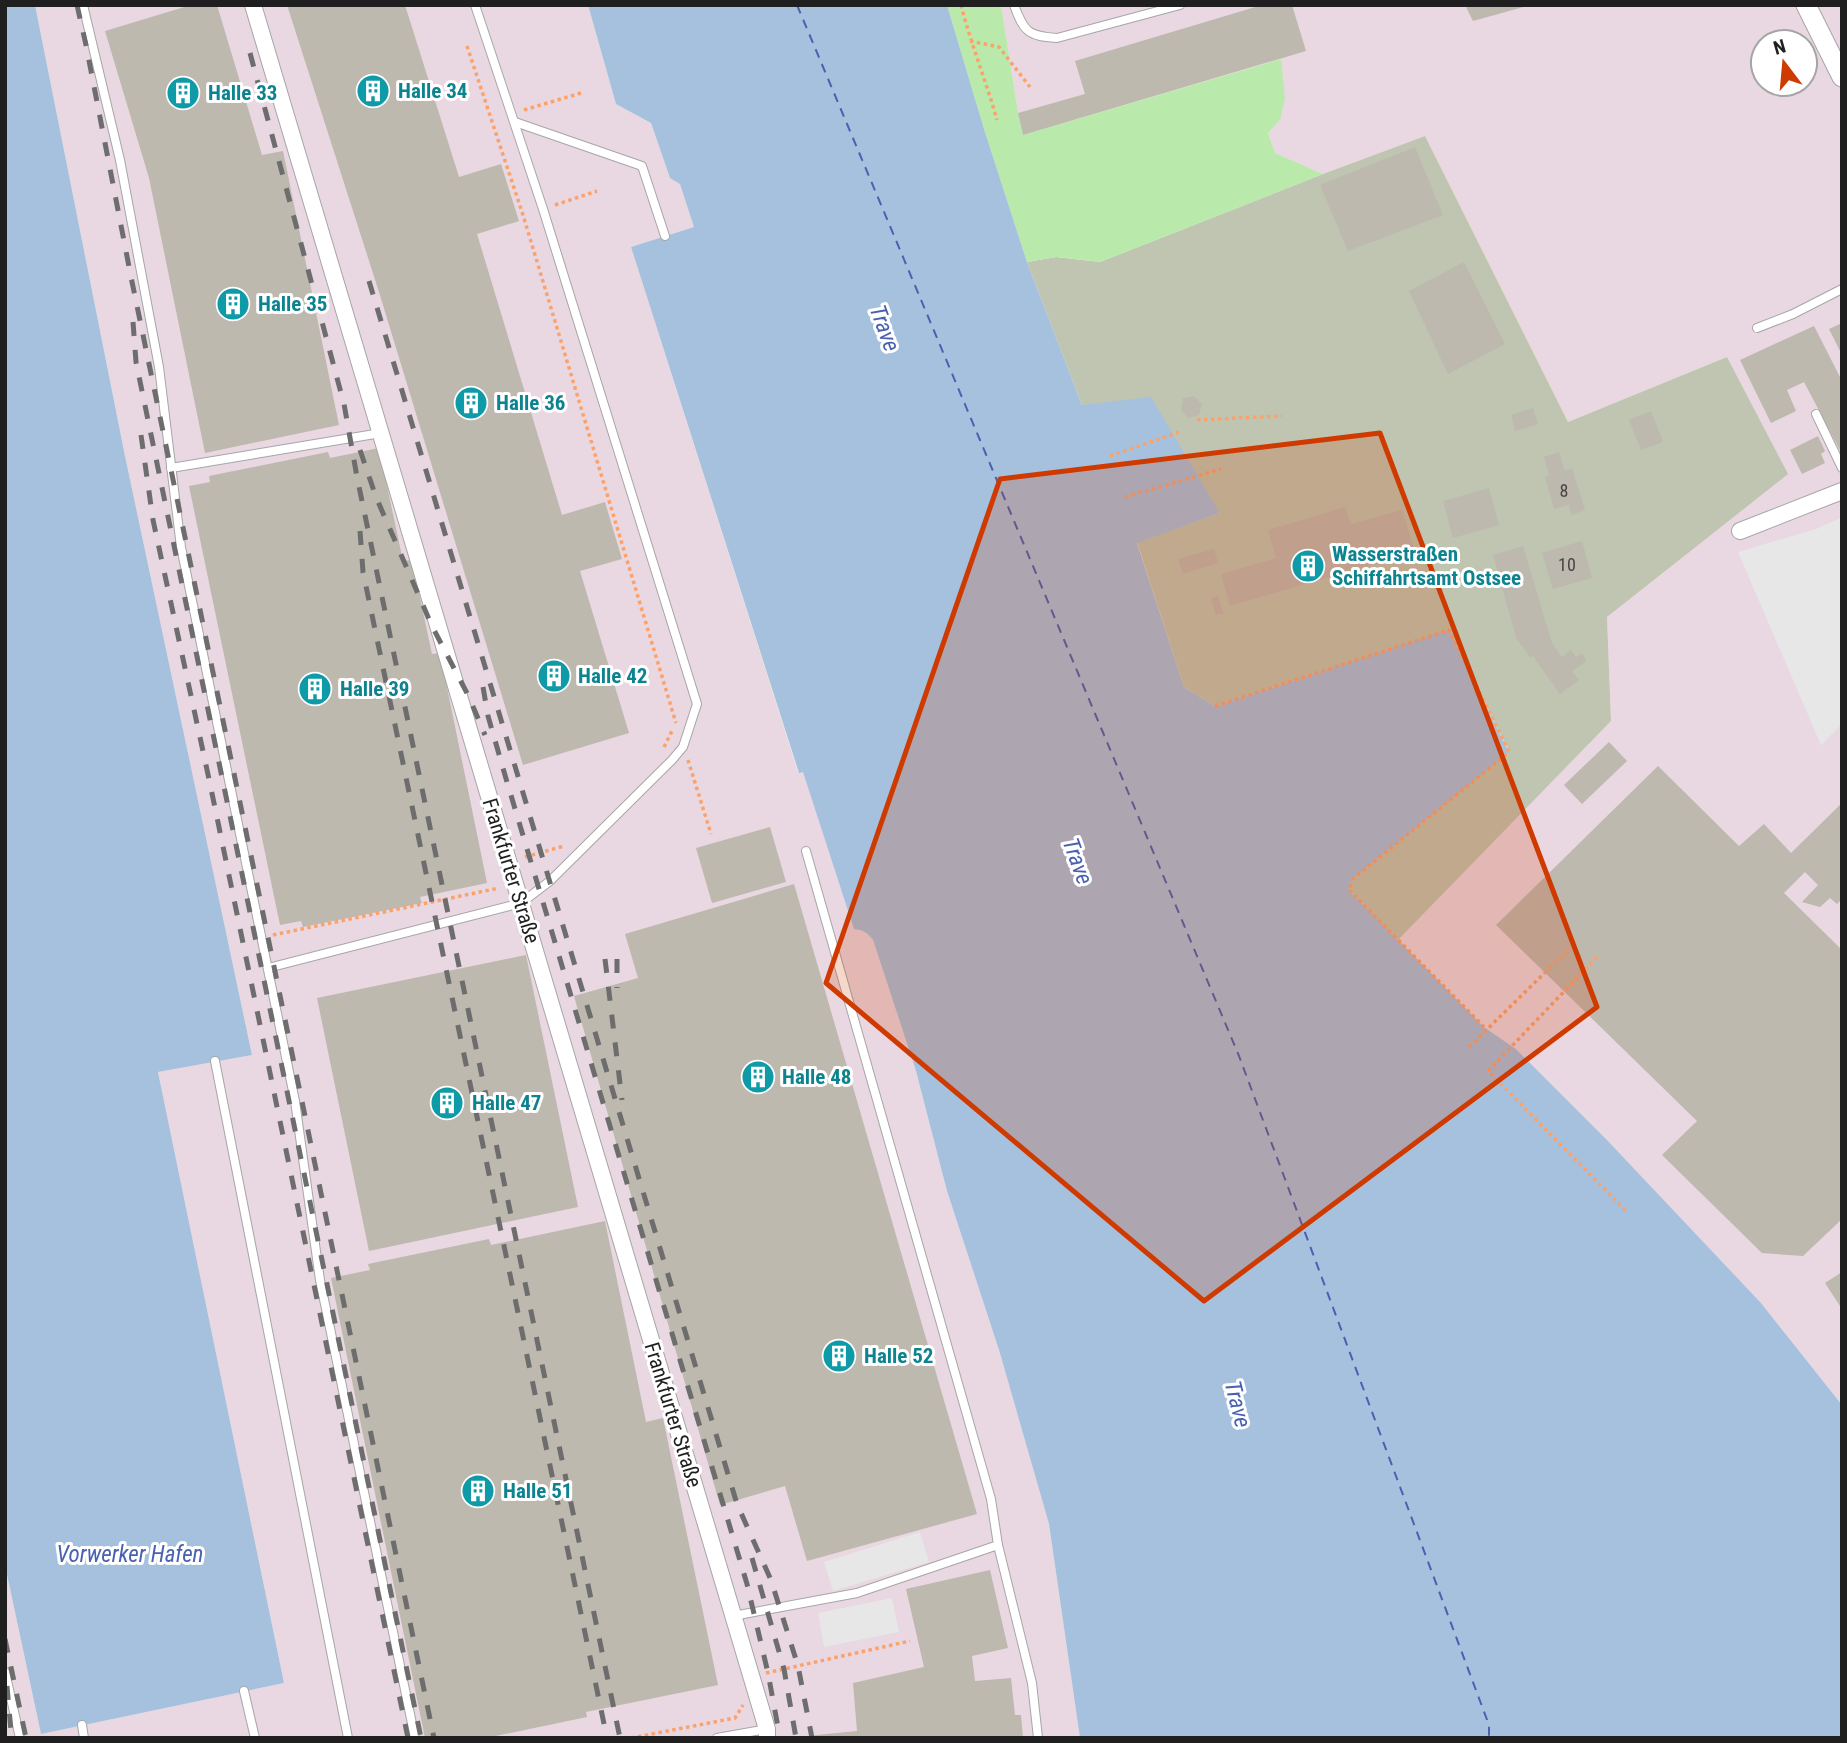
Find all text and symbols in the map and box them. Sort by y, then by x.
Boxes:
north arrow [1749,28,1819,98]
text: N [1771,34,1788,60]
building icon: Halle 34 [354,72,392,110]
building icon: Halle 33 [164,74,202,112]
place label: Halle 34 [398,79,467,103]
place label: Halle 33 [208,81,277,105]
building icon: Halle 35 [214,285,252,323]
place label: Halle 35 [258,292,327,316]
water label: Trave [864,301,905,355]
building icon: Halle 36 [452,384,490,422]
place label: Halle 36 [496,391,565,415]
house number: 8 [1560,480,1568,501]
place label: Wasserstraßen Schiffahrtsamt Ostsee [1332,542,1521,590]
building icon: Wasserstraßen Schiffahrtsamt Ostsee [1289,547,1327,585]
house number: 10 [1558,554,1576,575]
building icon: Halle 42 [535,657,573,695]
place label: Halle 42 [578,664,647,688]
building icon: Halle 39 [296,670,334,708]
place label: Halle 39 [340,677,409,701]
street label: Frankfurter Straße [478,796,545,947]
water label: Trave [1057,834,1098,888]
building icon: Halle 48 [739,1058,777,1096]
place label: Halle 48 [782,1065,851,1089]
building icon: Halle 47 [428,1084,466,1122]
place label: Halle 47 [472,1091,541,1115]
building icon: Halle 52 [820,1337,858,1375]
street label: Frankfurter Straße [640,1340,707,1491]
place label: Halle 52 [864,1344,933,1368]
water label: Trave [1219,1378,1256,1430]
building icon: Halle 51 [459,1472,497,1510]
place label: Halle 51 [503,1479,572,1503]
water label: Vorwerker Hafen [57,1541,203,1568]

